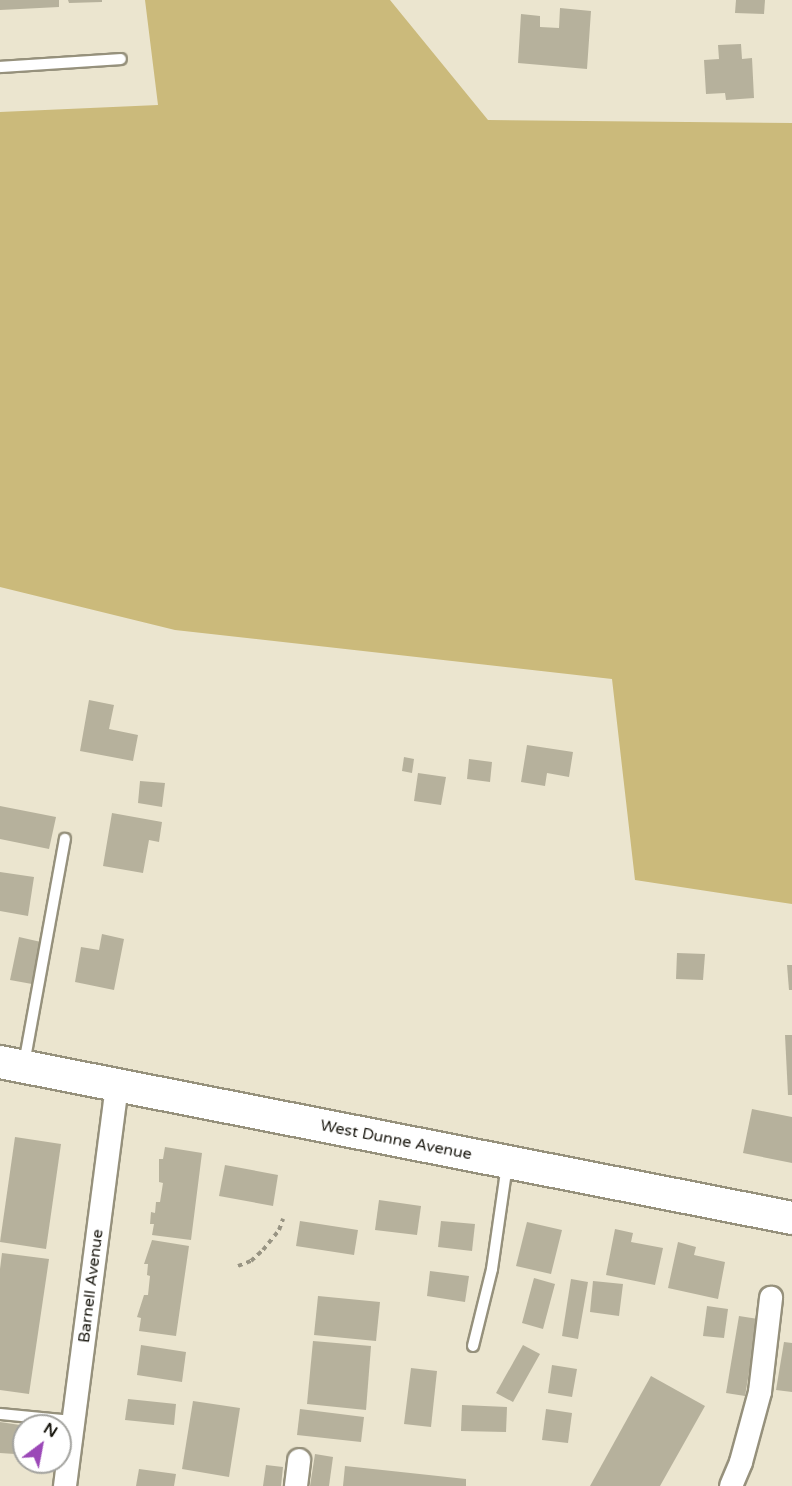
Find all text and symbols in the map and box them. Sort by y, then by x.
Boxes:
street label: West Dunne Avenue [319,1116,473,1164]
street label: Barnell Avenue [75,1228,107,1344]
north arrow [12,1414,72,1474]
text: N [40,1419,61,1442]

